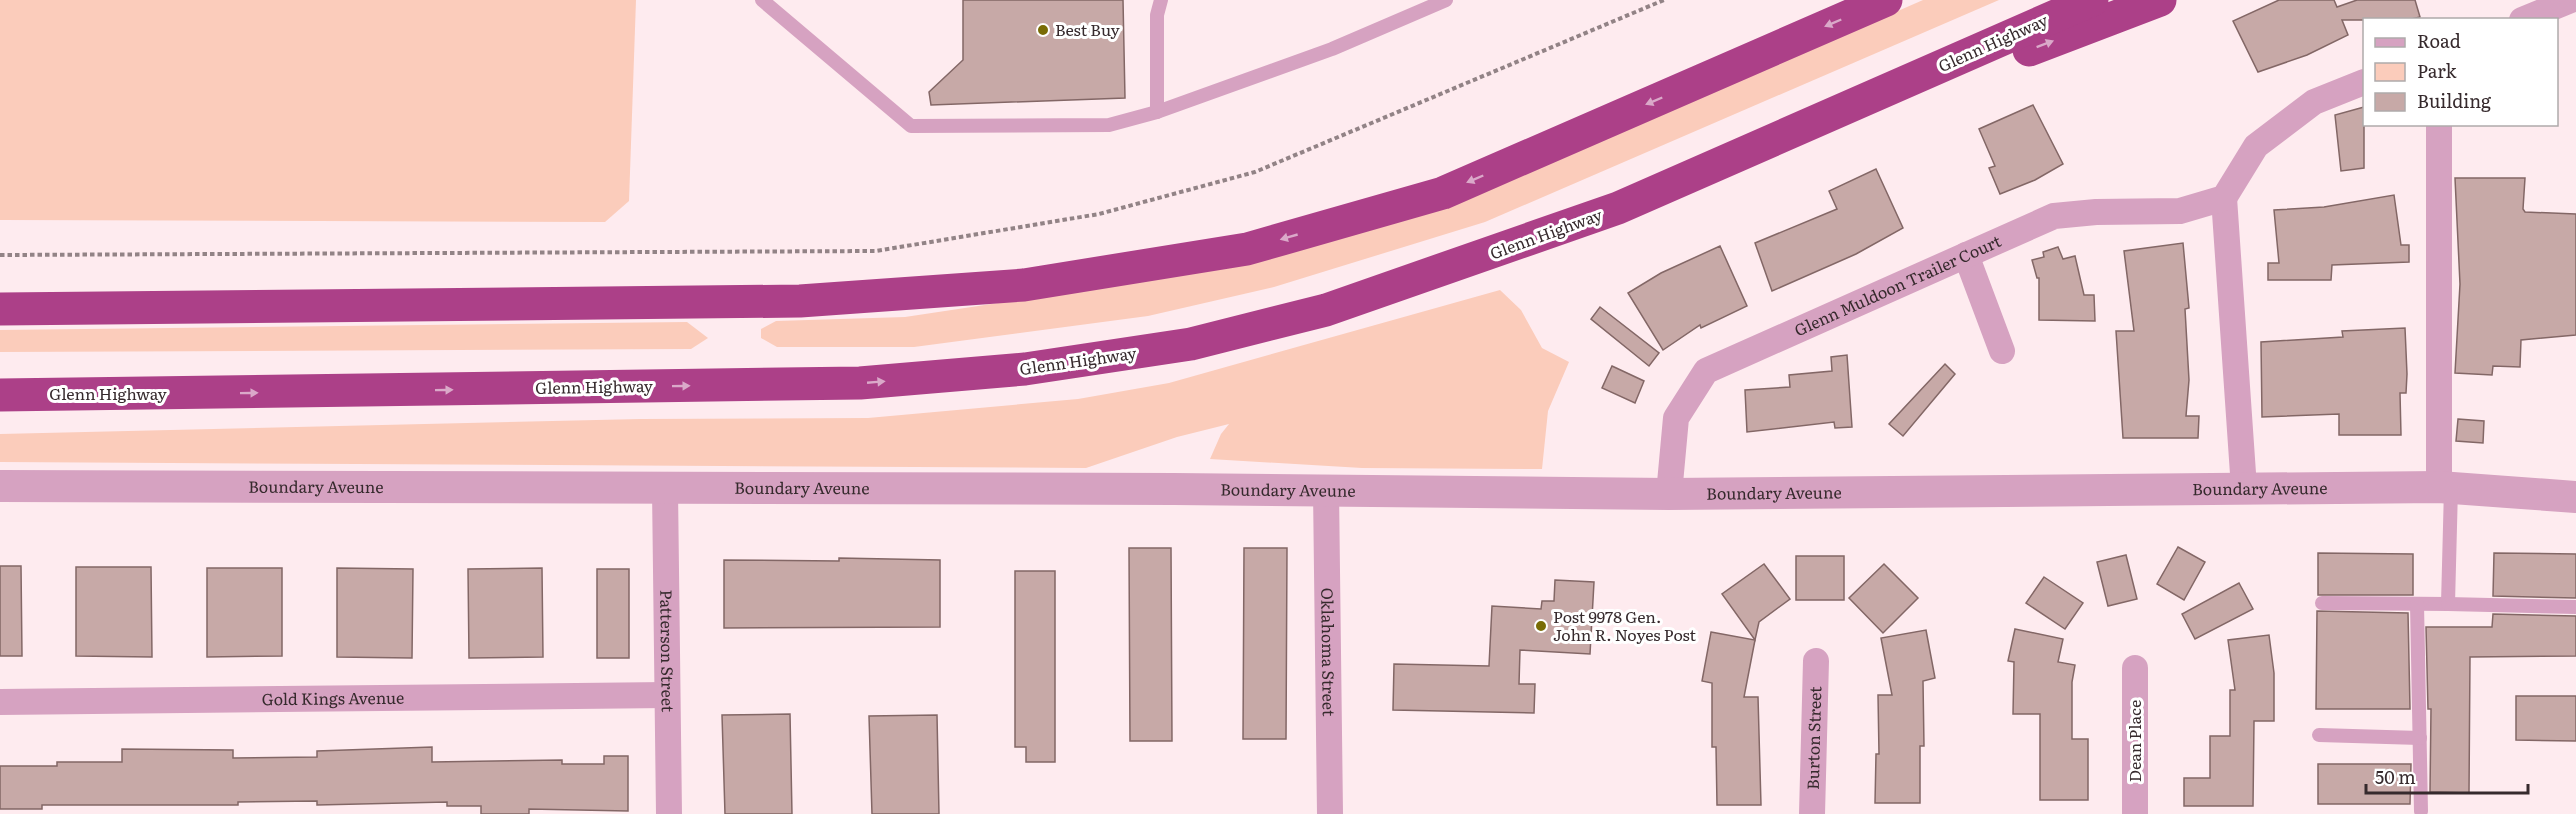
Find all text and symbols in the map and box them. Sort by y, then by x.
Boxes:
street label: Glenn Highway [1934,7,2052,77]
place label: Best Buy [1055,17,1121,41]
one-way arrow [1823,18,1841,28]
legend [2363,18,2558,126]
marker: Best Buy [1036,23,1050,37]
text: Road [2417,27,2461,54]
one-way arrow [2036,39,2054,48]
text: Park [2417,57,2458,84]
text: Building [2417,87,2492,114]
one-way arrow [1644,96,1662,106]
one-way arrow [1465,174,1483,184]
street label: Glenn Highway [1486,201,1606,264]
street label: Glenn Muldoon Trailer Court [1790,228,2005,341]
one-way arrow [1280,233,1298,242]
street label: Glenn Highway [1018,340,1139,380]
street label: Glenn Highway [535,373,654,399]
one-way arrow [867,377,886,387]
street label: Glenn Highway [49,381,168,405]
one-way arrow [672,381,691,391]
one-way arrow [435,385,454,395]
one-way arrow [240,388,259,398]
street label: Boundary Aveune [248,474,384,498]
street label: Boundary Aveune [734,475,870,499]
street label: Boundary Aveune [2192,475,2328,500]
street label: Boundary Aveune [1220,476,1356,502]
street label: Boundary Aveune [1706,479,1842,505]
street label: Oklahoma Street [1316,587,1342,717]
street label: Patterson Street [655,590,681,713]
place label: Post 9978 Gen. John R. Noyes Post [1553,604,1697,646]
marker: Post 9978 Gen. John R. Noyes Post [1534,619,1548,633]
street label: Gold Kings Avenue [262,685,404,710]
street label: Burton Street [1800,685,1826,790]
street label: Dean Place [2122,700,2146,782]
scale bar [2366,757,2528,795]
text: 50 m [2375,763,2416,790]

